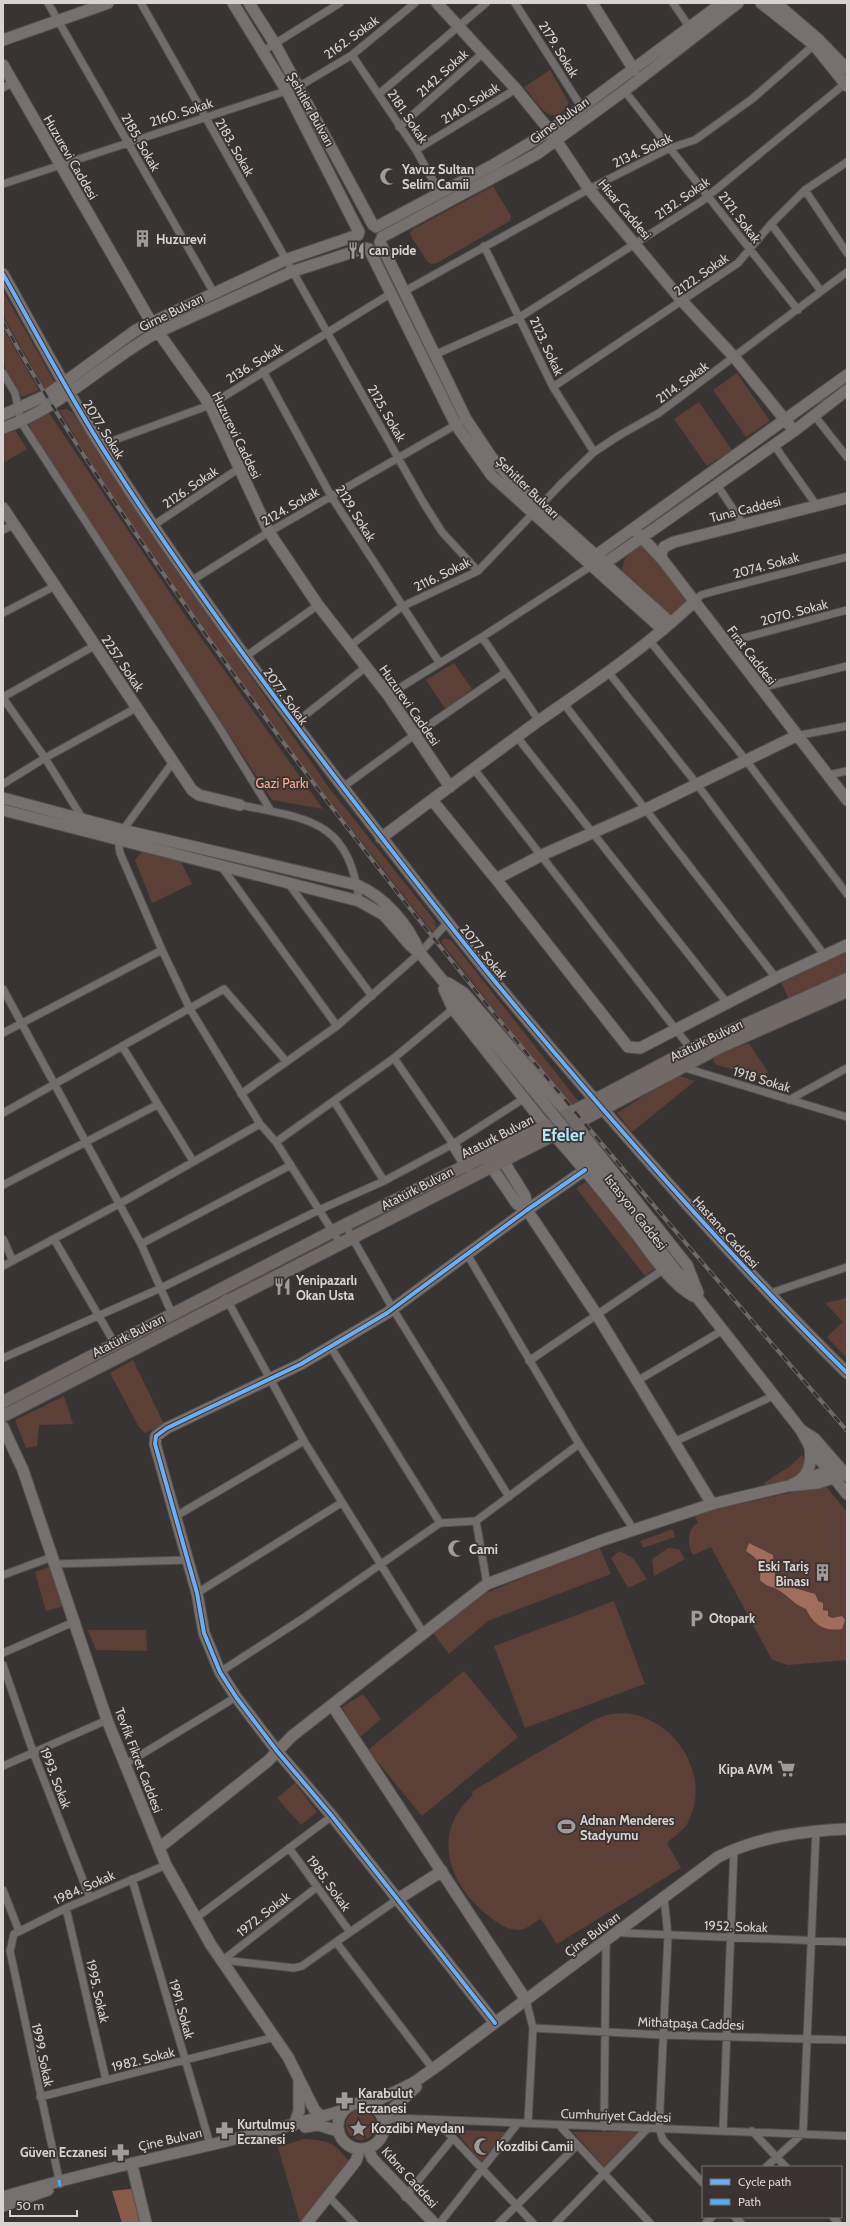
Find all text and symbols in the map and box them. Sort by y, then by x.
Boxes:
street label: 2162. Sokak [321,12,382,62]
street label: 2179. Sokak [536,18,583,80]
street label: 2142. Sokak [413,46,471,100]
street label: Şehitler Bulvarı [284,69,338,149]
street label: 2140. Sokak [438,79,502,127]
street label: 2181. Sokak [384,86,432,146]
street label: Girne Bulvarı [526,93,592,147]
street label: 2160. Sokak [147,94,215,130]
street label: 2185. Sokak [118,110,164,174]
street label: Huzurevi Caddesi [40,112,102,202]
street label: 2183. Sokak [212,115,258,179]
street label: 2134. Sokak [610,129,674,171]
place label: Yavuz Sultan Selim Camii [401,161,474,192]
mosque icon: Yavuz Sultan Selim Camii [379,166,399,186]
street label: 2132. Sokak [652,173,713,223]
street label: Hisar Caddesi [595,176,655,242]
street label: 2121. Sokak [715,188,765,246]
building icon: Huzurevi [133,229,153,249]
place label: Huzurevi [156,231,206,247]
restaurant icon: can pide [346,240,366,260]
place label: can pide [369,242,416,258]
street label: 2122. Sokak [671,249,731,299]
street label: Girne Bulvarı [136,290,206,334]
street label: 2123. Sokak [526,314,568,378]
street label: 2136. Sokak [223,339,285,387]
street label: 2114. Sokak [653,358,711,406]
street label: 2125. Sokak [364,382,410,444]
street label: Huzurevi Caddesi [209,389,265,481]
street label: 2077. Sokak [80,397,128,462]
street label: Şehitler Bulvarı [493,453,563,521]
street label: 2126. Sokak [159,463,221,511]
street label: 2129. Sokak [332,482,380,544]
street label: 2124. Sokak [259,483,322,529]
street label: Tuna Caddesi [708,492,782,526]
street label: 2074. Sokak [731,549,801,581]
street label: 2116. Sokak [411,553,473,595]
street label: 2070. Sokak [759,595,830,629]
street label: Fırat Caddesi [724,622,780,688]
street label: 2257. Sokak [98,632,148,695]
street label: Huzurevi Caddesi [376,662,444,748]
street label: 2077. Sokak [260,664,312,728]
park label: Gazi Parkı [256,775,308,791]
street label: 2077. Sokak [457,921,511,983]
street label: Atatürk Bulvarı [667,1015,745,1065]
street label: 1918 Sokak [731,1063,793,1095]
street label: Ataturk Bulvarı [458,1111,536,1161]
district label: Efeler [542,1125,585,1145]
street label: Atatürk Bulvarı [378,1163,456,1213]
street label: Istasyon Caddesi [601,1171,671,1253]
street label: Hastane Caddesi [689,1193,763,1271]
place label: Yenipazarlı Okan Usta [295,1272,357,1303]
restaurant icon: Yenipazarlı Okan Usta [273,1277,293,1297]
street label: Atatürk Bulvarı [89,1310,167,1360]
mosque icon: Cami [446,1539,466,1559]
place label: Cami [469,1541,498,1557]
place label: Eski Tariş Binası [758,1558,809,1589]
building icon: Eski Tariş Binası [812,1563,832,1583]
parking icon: Otopark [686,1608,706,1628]
place label: Otopark [709,1610,756,1626]
street label: Tevfik Fikret Caddesi [112,1705,166,1815]
street label: 1993. Sokak [37,1745,75,1811]
supermarket icon: Kipa AVM [776,1759,796,1779]
place label: Kipa AVM [718,1761,773,1777]
place label: Adnan Menderes Stadyumu [580,1812,675,1843]
sports icon: Adnan Menderes Stadyumu [557,1817,577,1837]
street label: 1985. Sokak [304,1852,355,1914]
street label: 1984. Sokak [51,1866,117,1908]
street label: 1972. Sokak [233,1888,293,1940]
street label: Çine Bulvarı [561,1908,623,1960]
street label: 1952. Sokak [704,1917,768,1935]
street label: 1995. Sokak [83,1958,113,2024]
street label: 1991. Sokak [166,1977,198,2041]
street label: Mithatpaşa Caddesi [637,2013,745,2033]
street label: 1999. Sokak [28,2022,58,2088]
street label: 1982. Sokak [110,2043,176,2075]
place label: Karabulut Eczanesi [358,2085,413,2116]
pharmacy icon: Karabulut Eczanesi [335,2090,355,2110]
street label: Cumhuriyet Caddesi [560,2105,672,2125]
place label: Kurtulmuş Eczanesi [237,2116,296,2147]
place icon: Kozdibi Meydanı [348,2118,368,2138]
place label: Kozdibi Meydanı [371,2120,464,2136]
pharmacy icon: Kurtulmuş Eczanesi [214,2121,234,2141]
street label: Çine Bulvarı [137,2124,203,2154]
mosque icon: Kozdibi Camii [473,2136,493,2156]
place label: Kozdibi Camii [496,2138,573,2154]
pharmacy icon: Güven Eczanesi [110,2142,130,2162]
street label: Kıbrıs Caddesi [379,2143,441,2211]
place label: Güven Eczanesi [20,2144,107,2160]
legend [702,2166,842,2218]
text: Cycle path [738,2174,791,2189]
scale bar [10,2192,77,2218]
text: Path [738,2194,761,2209]
text: 50 m [16,2198,44,2213]

